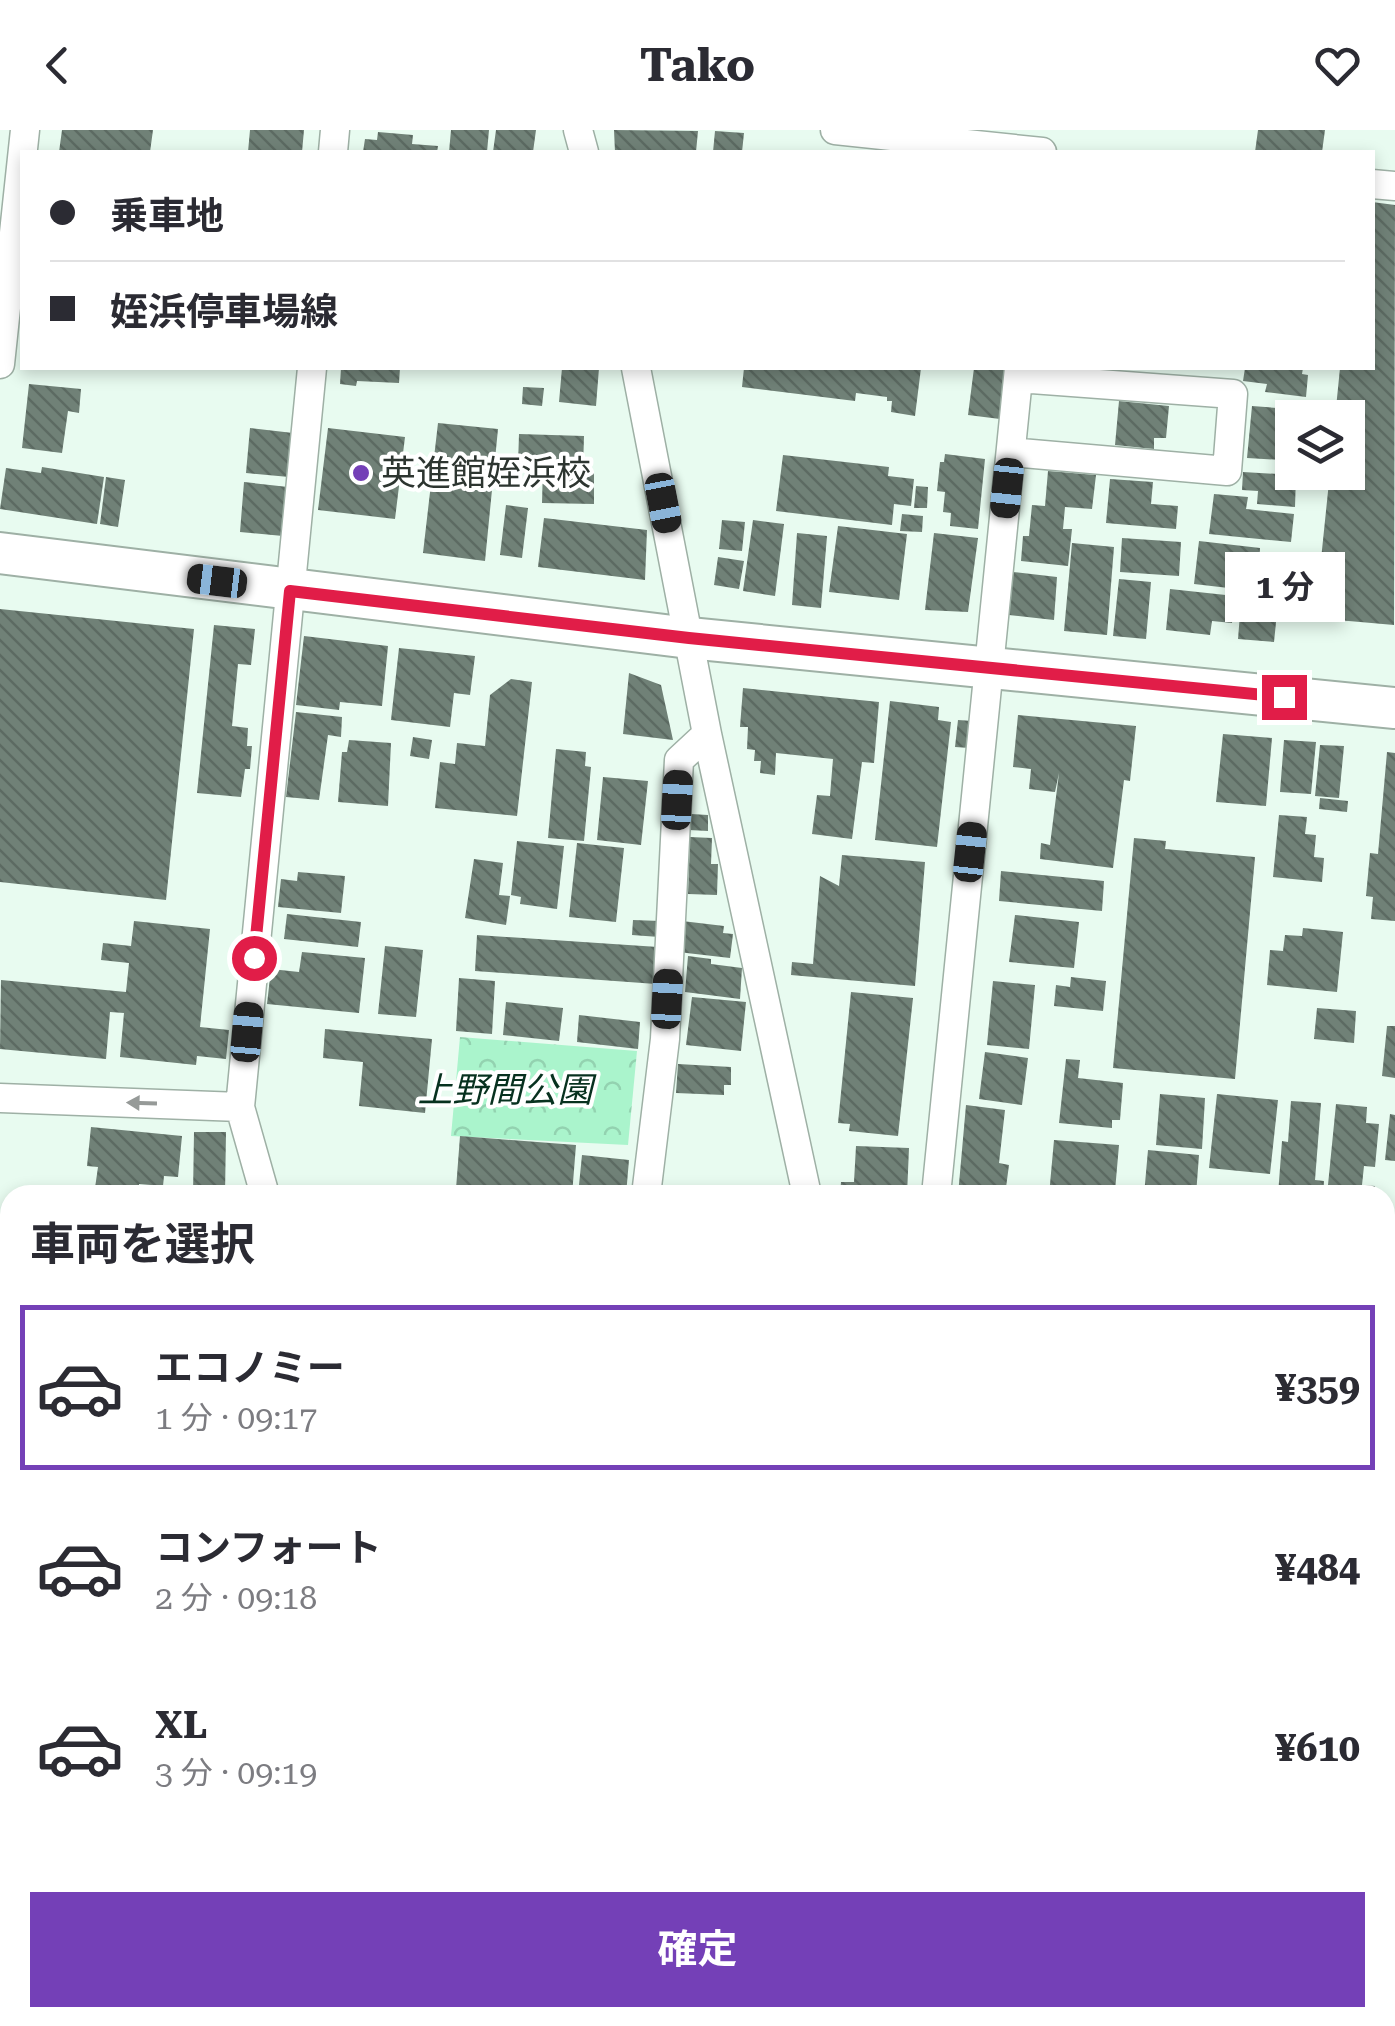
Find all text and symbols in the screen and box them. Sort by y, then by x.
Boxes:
icon: back [30,38,85,93]
icon: heart [1310,38,1365,93]
text: Tako [640,39,755,92]
text: 乗車地 [110,194,224,238]
text: 姪浜停車場線 [110,290,338,334]
map controls [1275,400,1365,490]
button: layers [1275,400,1365,490]
place label: 英進館姪浜校 [381,453,591,494]
car [989,457,1025,519]
marker: 英進館姪浜校 [350,462,372,484]
car [643,471,683,535]
callout: 1 分 [1224,552,1344,622]
car [185,562,249,600]
text: 1 分 [1256,568,1314,606]
route end [1262,675,1307,720]
car [660,769,694,831]
car [952,821,988,883]
route start [232,936,277,981]
car [650,968,684,1030]
car [229,1001,265,1063]
park label: 上野間公園 [417,1070,597,1111]
one-way arrow [126,1095,158,1111]
text: 車両を選択 [30,1218,255,1271]
icon: car [35,1343,125,1433]
text: エコノミー [155,1346,345,1390]
text: ¥359 [1275,1366,1360,1410]
text: 1 分 · 09:17 [155,1399,317,1437]
icon: car [35,1523,125,1613]
text: コンフォート [155,1526,382,1570]
text: ¥484 [1275,1546,1360,1590]
text: 2 分 · 09:18 [155,1579,317,1617]
icon: car [35,1703,125,1793]
text: XL [155,1703,207,1747]
text: ¥610 [1275,1726,1360,1770]
text: 3 分 · 09:19 [155,1754,317,1792]
button: 確定 [30,1892,1365,2007]

